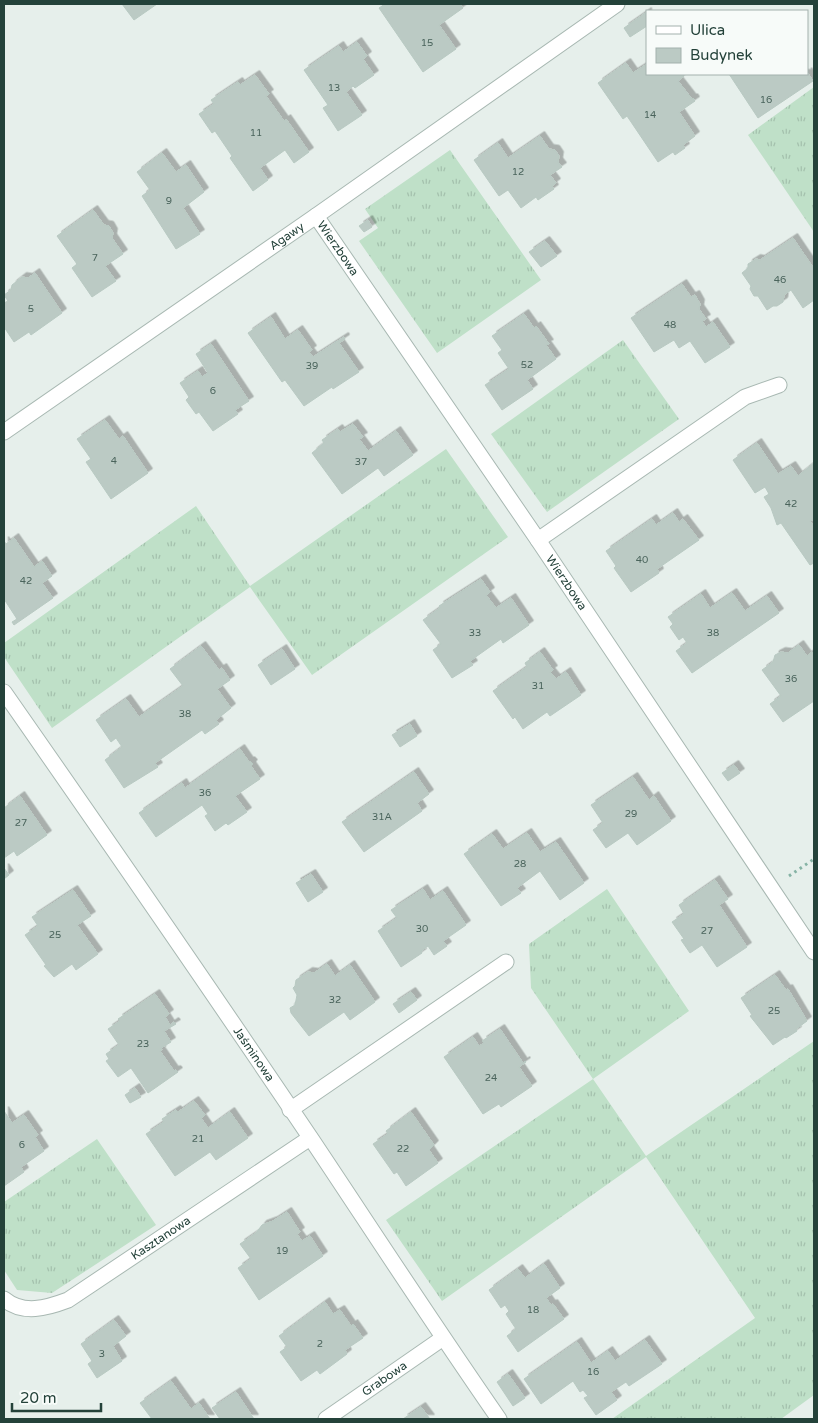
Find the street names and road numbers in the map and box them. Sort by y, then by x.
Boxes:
street label: Wierzbowa [314,218,362,278]
street label: Agawy [267,219,307,253]
street label: Wierzbowa [543,552,590,613]
street label: Jaśminowa [230,1024,277,1084]
street label: Kasztanowa [128,1213,193,1263]
street label: Grabowa [359,1358,410,1399]

